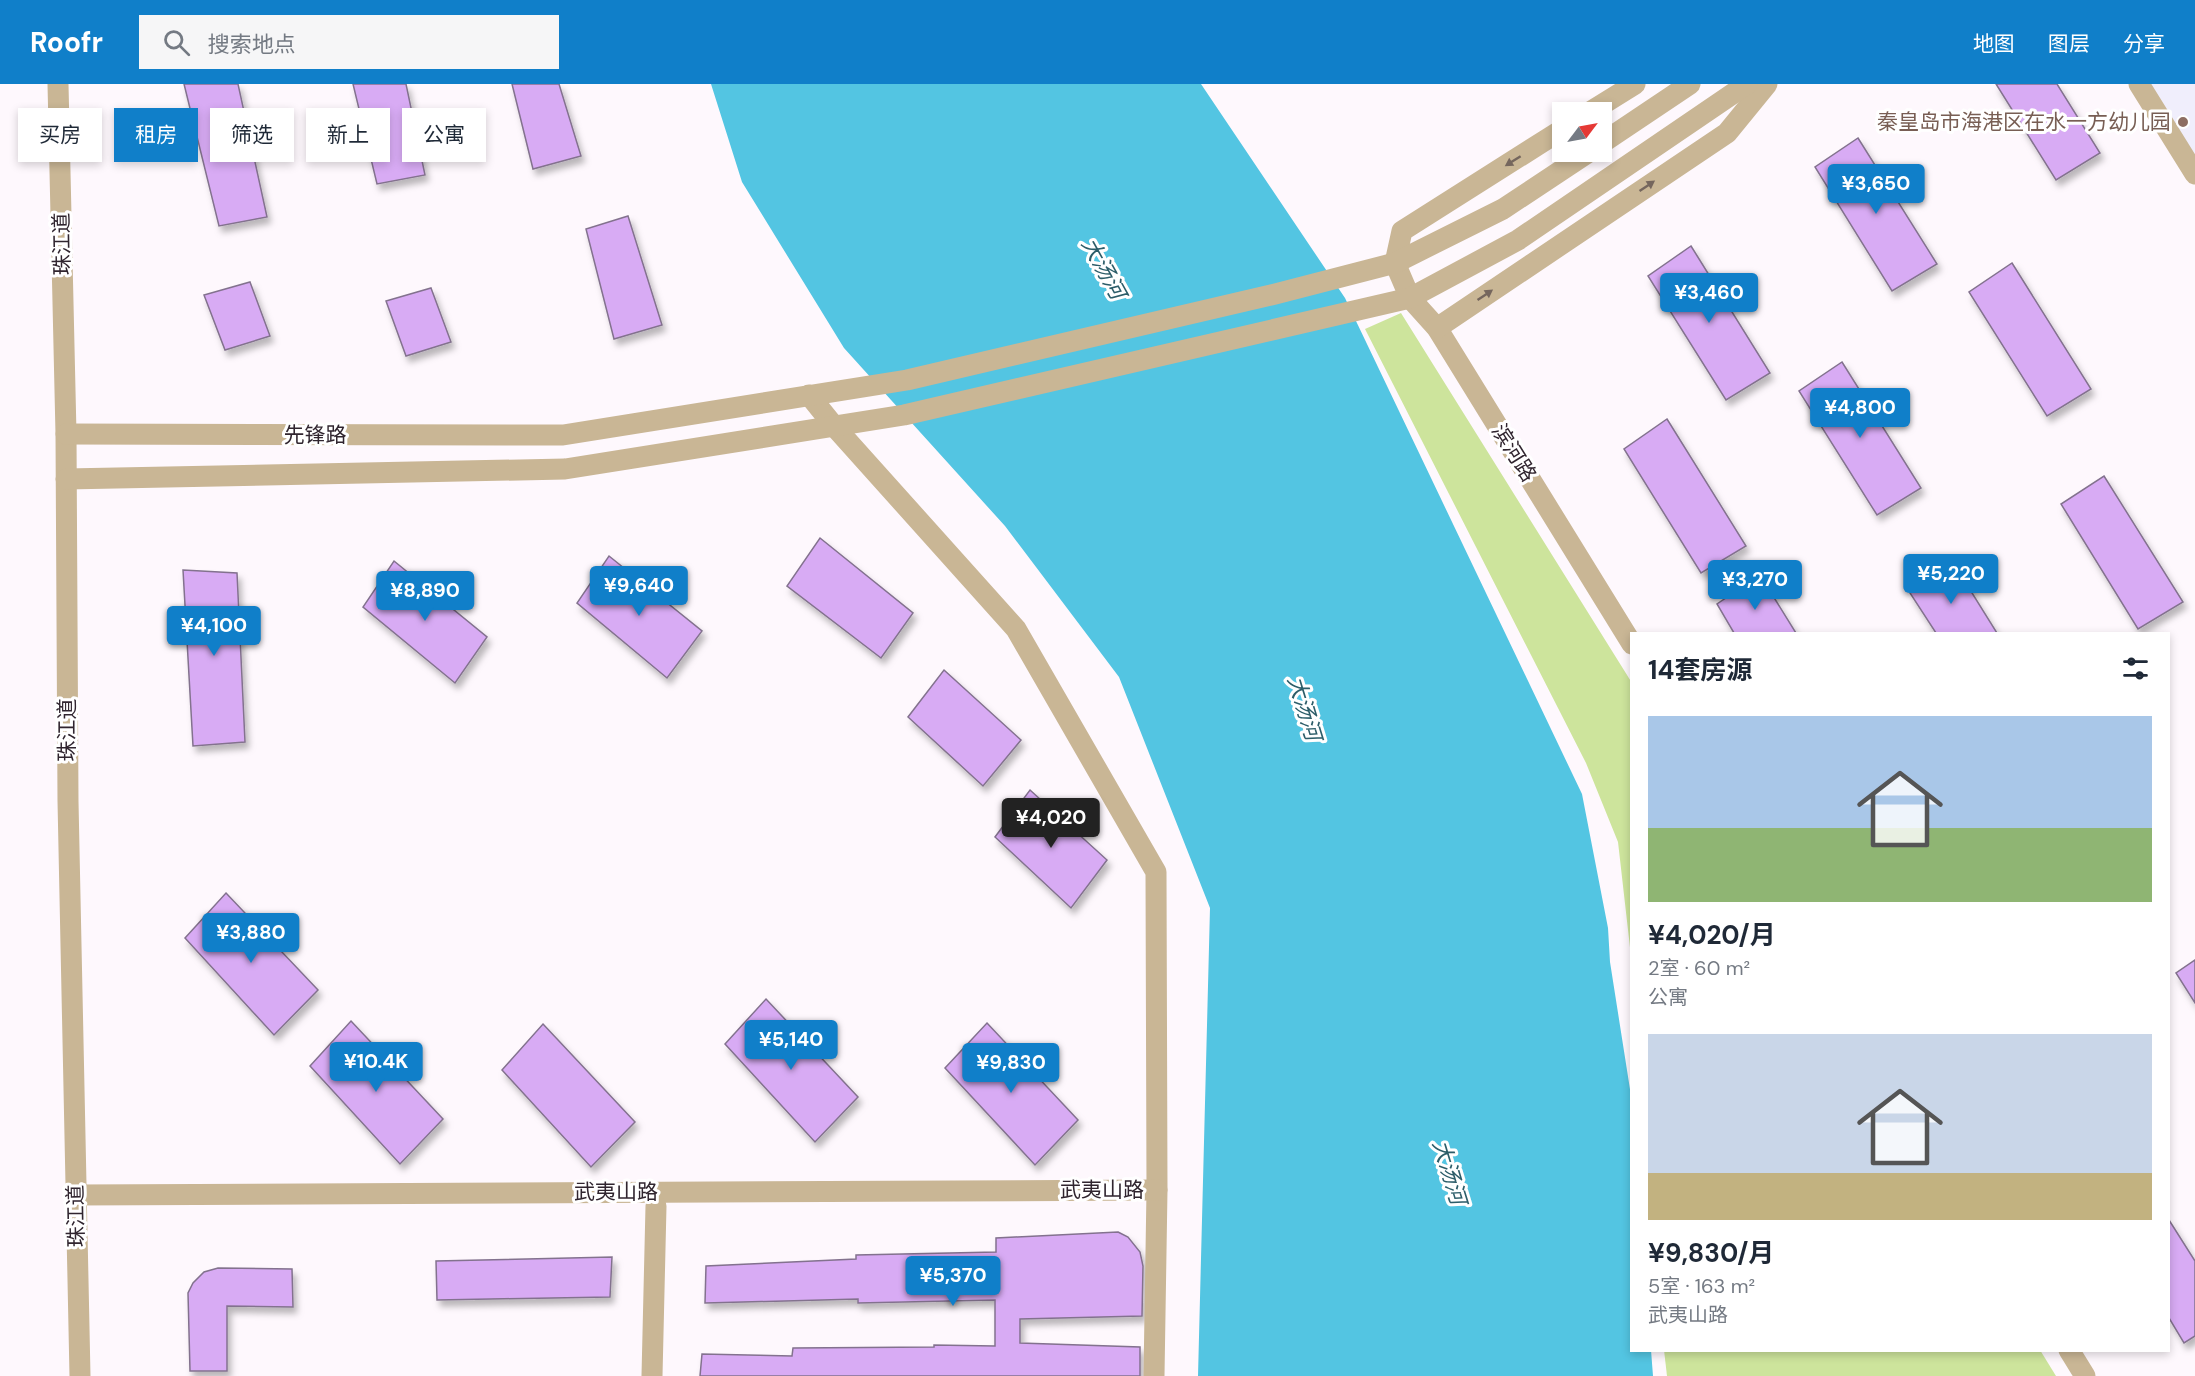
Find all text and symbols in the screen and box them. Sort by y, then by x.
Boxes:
search box [139,15,559,69]
text: Roofr [30,24,103,61]
icon: search [160,26,193,59]
text: 搜索地点 [208,30,296,59]
text: 地图 [1973,30,2015,58]
text: 图层 [2048,30,2090,58]
text: 分享 [2123,30,2165,58]
north arrow [1552,102,1612,162]
map controls [1552,102,1612,162]
chip: 买房 [18,108,102,162]
chip: 租房 [114,108,198,162]
chip: 筛选 [210,108,294,162]
chip: 新上 [306,108,390,162]
chip: 公寓 [402,108,486,162]
place label: 秦皇岛市海港区在水一方幼儿园 [1877,108,2171,136]
marker: 秦皇岛市海港区在水一方幼儿园 [2176,115,2190,129]
one-way arrow [1505,155,1522,166]
pin: ¥3,650 [1827,164,1925,215]
text: ¥3,650 [1842,170,1910,196]
one-way arrow [1639,181,1655,192]
street label: 珠江道 [47,212,77,276]
water label: 大汤河 [1075,232,1134,308]
pin: ¥3,460 [1660,273,1758,324]
text: ¥3,460 [1674,279,1744,305]
one-way arrow [1477,289,1493,301]
pin: ¥4,800 [1811,388,1909,439]
text: ¥4,800 [1824,394,1896,420]
street label: 滨河路 [1485,419,1543,487]
street label: 先锋路 [284,421,347,449]
pin: ¥5,220 [1902,554,2000,605]
pin: ¥3,270 [1706,560,1804,611]
text: ¥5,220 [1917,560,1985,586]
pin: ¥9,640 [590,566,688,617]
text: ¥3,270 [1722,566,1788,592]
pin: ¥8,890 [376,571,474,622]
text: ¥9,640 [604,572,674,598]
text: ¥8,890 [390,577,460,603]
pin: ¥4,100 [165,606,263,657]
text: ¥4,100 [181,612,247,638]
icon: filters [2119,652,2152,685]
text: 14套房源 [1648,653,1752,687]
water label: 大汤河 [1281,672,1329,748]
street label: 珠江道 [53,699,81,762]
icon: home [1846,755,1954,863]
pin: ¥4,020 [1002,798,1100,849]
text: ¥4,020 [1016,804,1086,830]
pin: ¥3,880 [202,913,300,964]
text: ¥4,020/月 [1648,918,1776,952]
text: ¥3,880 [216,919,286,945]
text: 2室 · 60 m² [1648,955,1750,981]
text: 公寓 [1648,984,1688,1010]
pin: ¥5,140 [742,1020,840,1071]
text: ¥5,140 [759,1026,823,1052]
pin: ¥10.4K [327,1042,425,1093]
pin: ¥9,830 [962,1043,1060,1094]
text: ¥10.4K [344,1048,408,1074]
text: ¥9,830 [976,1049,1046,1075]
icon: home [1846,1073,1954,1181]
water label: 大汤河 [1426,1136,1474,1212]
street label: 武夷山路 [1060,1176,1144,1204]
street label: 武夷山路 [574,1178,658,1206]
street label: 珠江道 [61,1184,91,1248]
text: ¥9,830/月 [1648,1236,1774,1270]
pin: ¥5,370 [904,1256,1002,1307]
text: ¥5,370 [920,1262,986,1288]
text: 5室 · 163 m² [1648,1273,1755,1299]
text: 武夷山路 [1648,1302,1728,1328]

